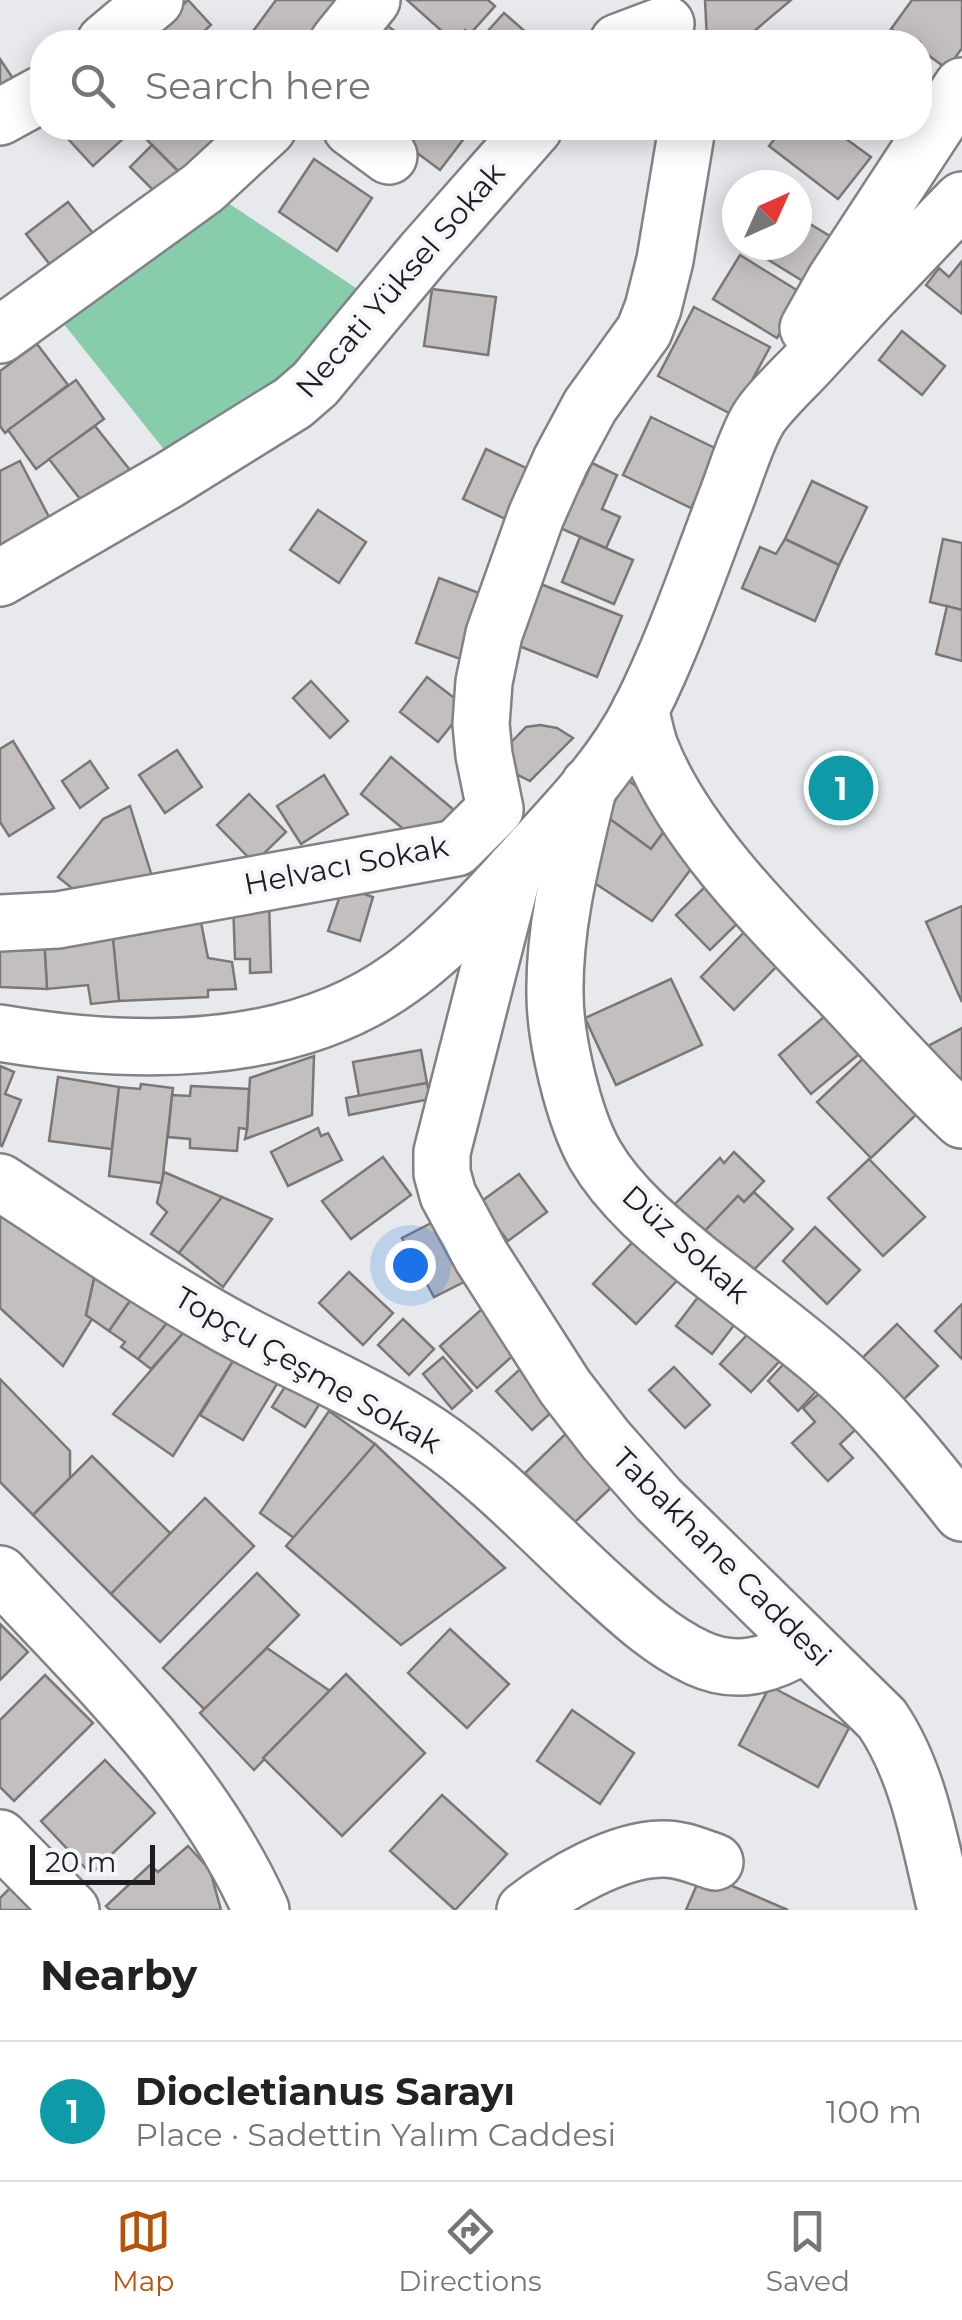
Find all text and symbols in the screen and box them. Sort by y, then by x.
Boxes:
search box [30,30,932,140]
icon: search [65,58,120,113]
text: Search here [145,62,371,109]
street label: Necati Yüksel Sokak [288,155,512,405]
north arrow [722,170,812,260]
pin: 1 [808,750,874,826]
street label: Helvacı Sokak [241,827,451,903]
street label: Düz Sokak [615,1177,757,1311]
your location [385,1240,436,1291]
street label: Topçu Çeşme Sokak [168,1279,448,1461]
street label: Tabakhane Caddesi [605,1440,839,1674]
scale bar [30,1840,155,1884]
text: 20 m [45,1845,116,1879]
text: Nearby [40,1949,197,2001]
text: Diocletianus Sarayı [135,2068,515,2115]
text: 1 [66,2092,79,2131]
text: 100 m [826,2092,922,2131]
text: Place · Sadettin Yalım Caddesi [135,2115,616,2154]
tab: Map [112,2204,174,2298]
tab: Directions [398,2204,542,2298]
tab: Saved [766,2204,850,2298]

